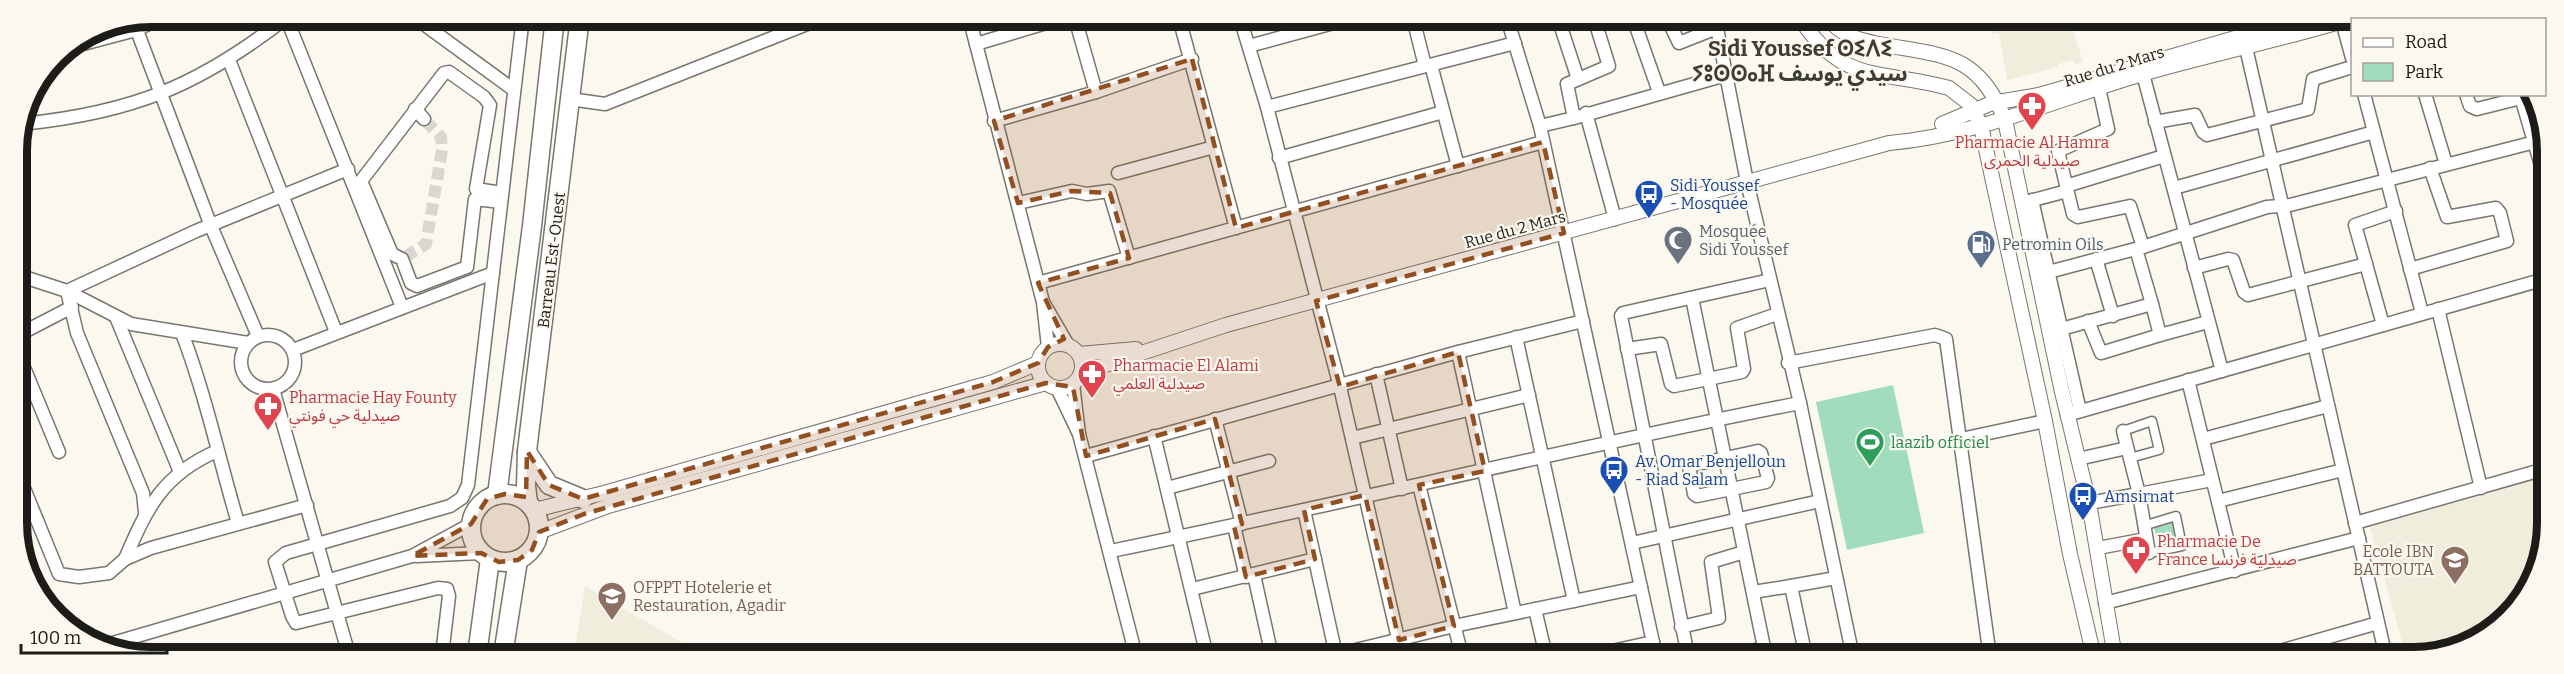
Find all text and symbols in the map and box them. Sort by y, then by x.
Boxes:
legend [2351,18,2546,96]
text: Road [2405,31,2448,53]
district label: Sidi Youssef ⵙⵉⴷⵉ ⵢⵓⵙⵙⴰⴼ سيدي يوسف [1692,35,1908,91]
street label: Rue du 2 Mars [2062,42,2167,91]
text: Park [2405,61,2444,83]
pharmacy icon: Pharmacie Al Hamra صيدلية الحمرى [2016,90,2048,132]
place label: Pharmacie Al Hamra صيدلية الحمرى [1955,133,2109,170]
place label: Sidi Youssef - Mosquée [1670,176,1761,213]
bus stop icon: Sidi Youssef - Mosquée [1633,178,1665,220]
street label: Barreau Est-Ouest [534,191,569,329]
street label: Rue du 2 Mars [1462,207,1568,252]
place label: Mosquée Sidi Youssef [1699,222,1790,259]
mosque icon: Mosquée Sidi Youssef [1662,224,1694,266]
fuel station icon: Petromin Oils [1965,228,1997,270]
place label: Petromin Oils [2002,235,2104,254]
place label: Pharmacie El Alami صيدلية العلمي [1113,356,1259,396]
pharmacy icon: Pharmacie El Alami صيدلية العلمي [1076,358,1108,400]
place label: Pharmacie Hay Founty صيدلية حي فونتي [289,388,457,428]
pharmacy icon: Pharmacie Hay Founty صيدلية حي فونتي [252,390,284,432]
sports icon: laazib officiel [1854,426,1886,468]
place label: laazib officiel [1891,433,1990,452]
place label: Av. Omar Benjelloun - Riad Salam [1635,452,1786,489]
bus stop icon: Av. Omar Benjelloun - Riad Salam [1598,454,1630,496]
bus stop icon: Amsirnat [2067,480,2099,522]
place label: Amsirnat [2104,487,2174,506]
place label: Pharmacie De France صيدلية فرنسا [2157,532,2297,569]
pharmacy icon: Pharmacie De France صيدلية فرنسا [2120,534,2152,576]
place label: Ecole IBN BATTOUTA [2353,542,2435,579]
school or university icon: Ecole IBN BATTOUTA [2439,544,2471,586]
place label: OFPPT Hotelerie et Restauration, Agadir [633,578,786,615]
school or university icon: OFPPT Hotelerie et Restauration, Agadir [596,580,628,622]
scale bar [21,617,166,655]
text: 100 m [30,627,81,649]

